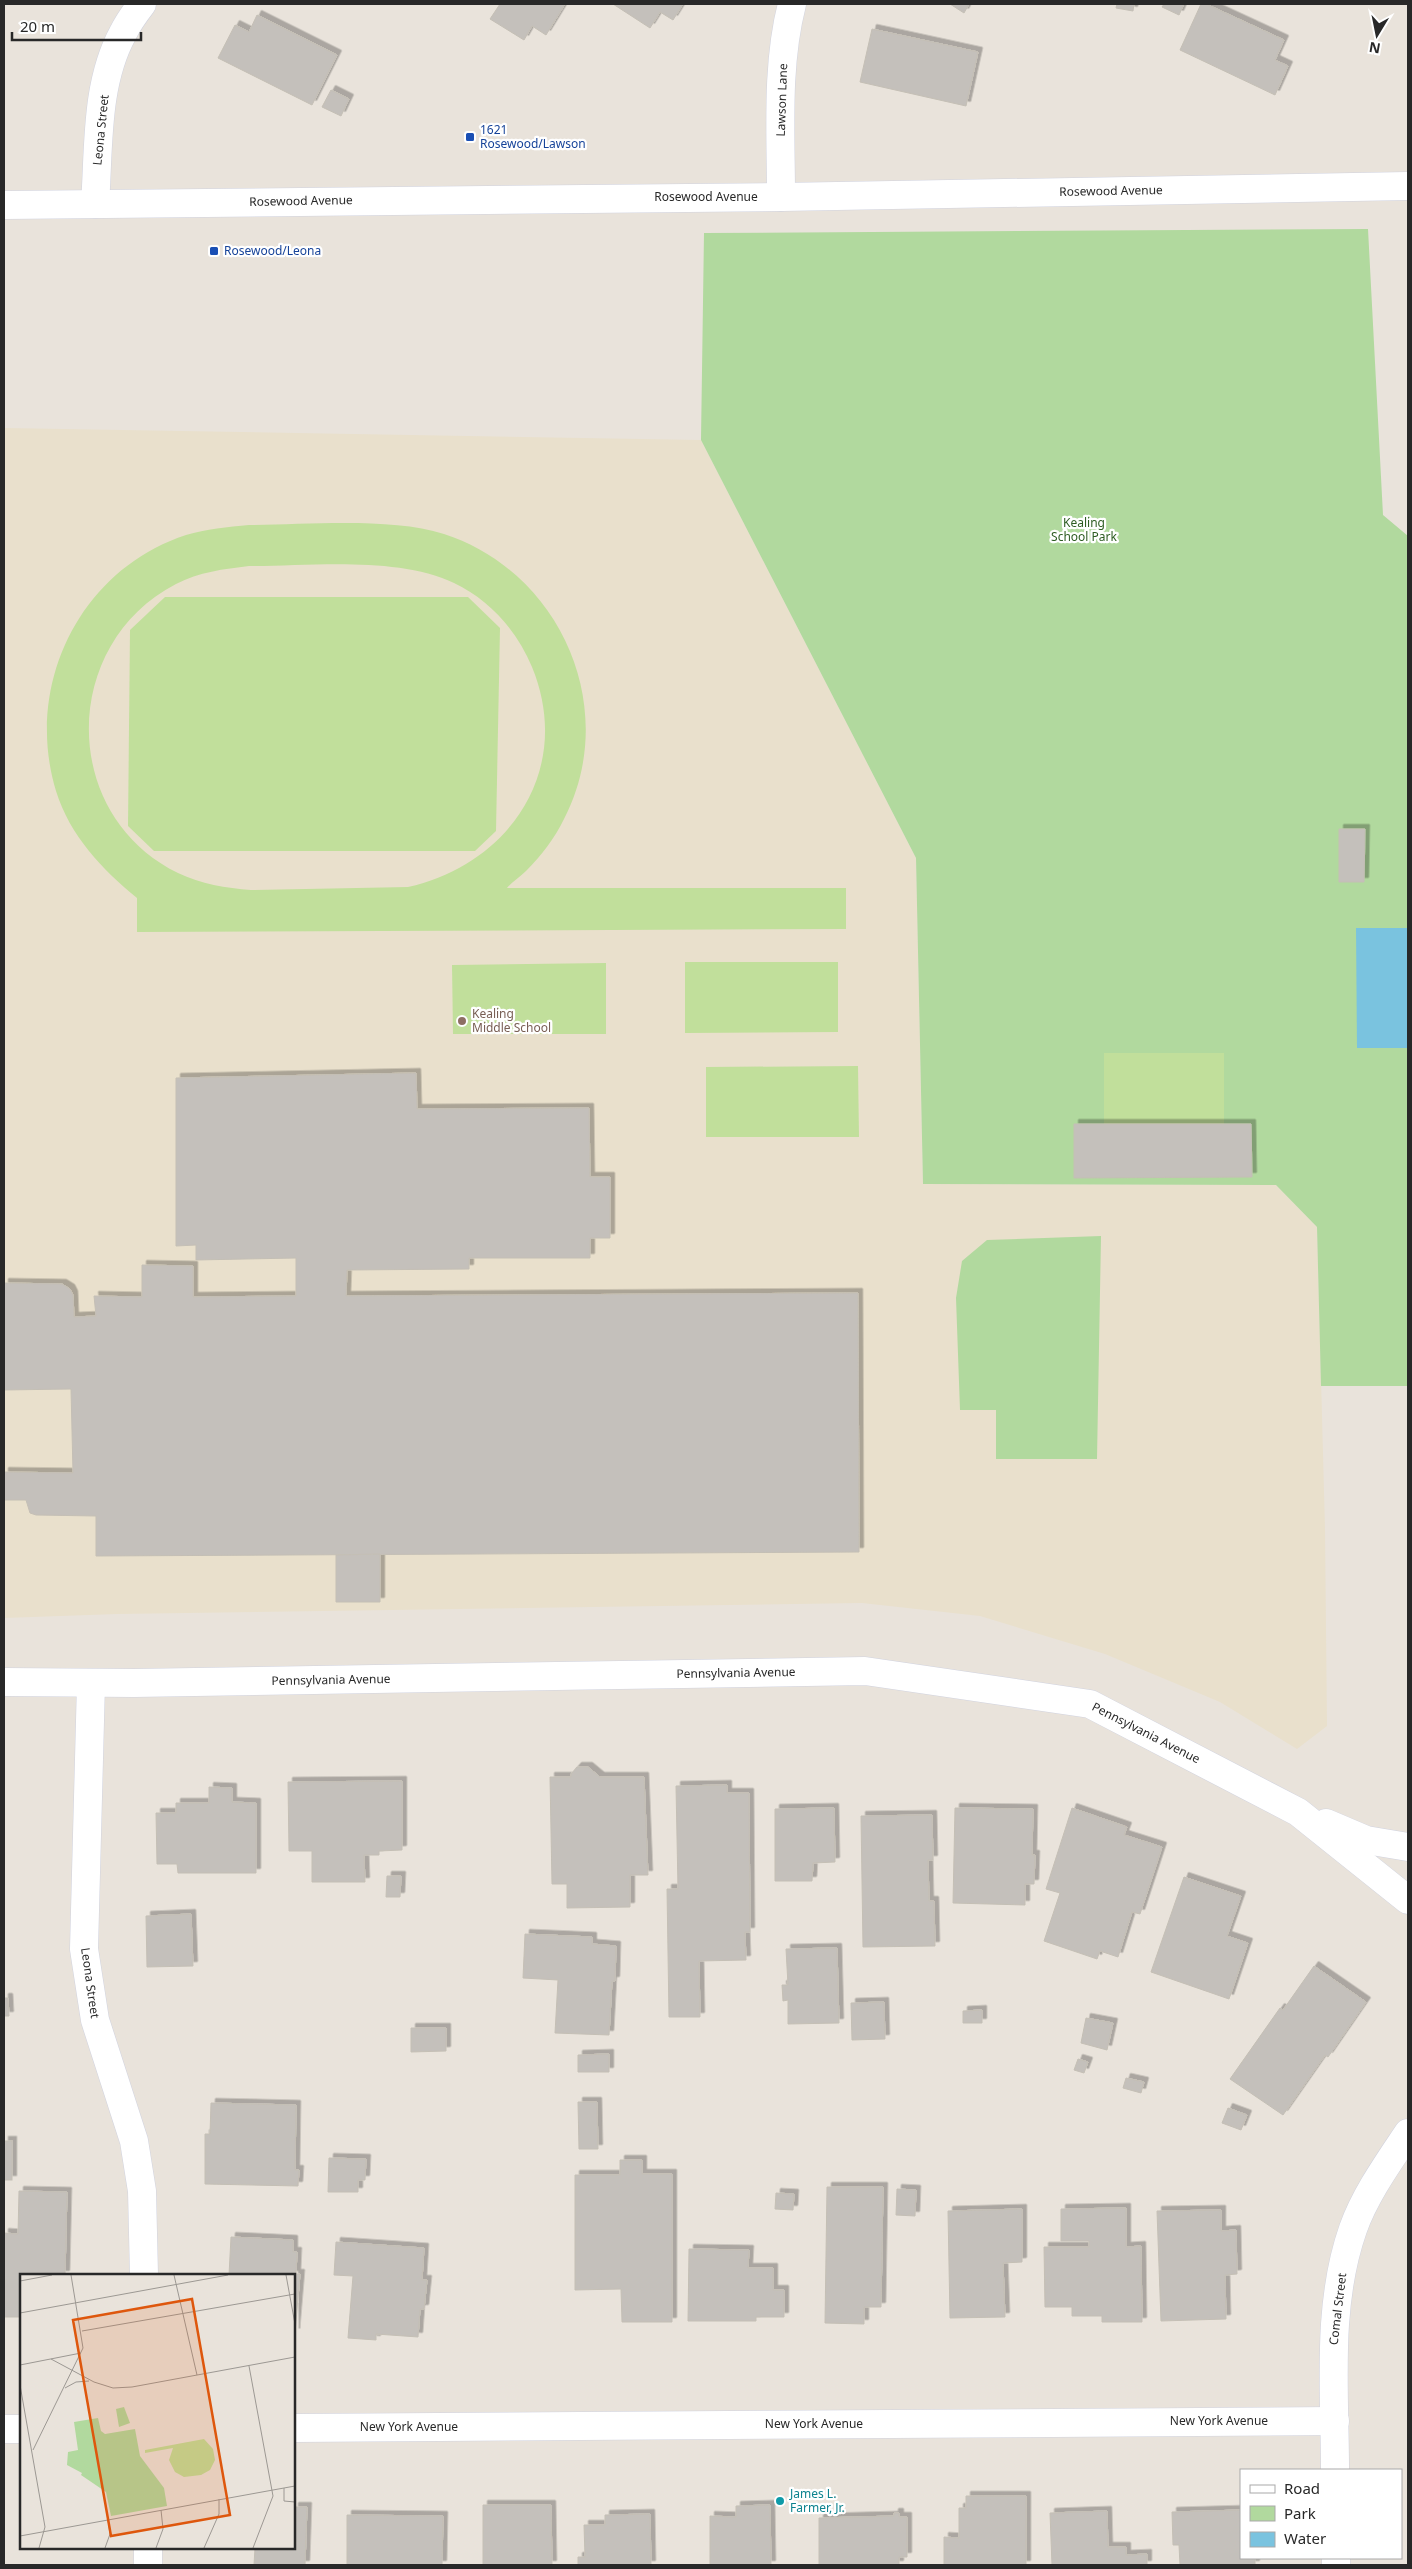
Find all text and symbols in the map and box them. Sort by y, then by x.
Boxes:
scale bar [12,10,141,42]
north arrow [1352,10,1402,60]
text: 20 m [20,16,55,36]
text: N [1367,38,1382,59]
street label: Lawson Lane [772,63,791,137]
street label: Leona Street [88,93,113,166]
place label: 1621 Rosewood/Lawson [480,121,586,152]
marker: 1621 Rosewood/Lawson [464,131,476,143]
street label: Rosewood Avenue [1059,181,1163,200]
street label: Rosewood Avenue [654,188,758,205]
street label: Rosewood Avenue [249,191,353,210]
place label: Rosewood/Leona [224,242,321,259]
marker: Rosewood/Leona [208,245,220,257]
park label: Kealing School Park [1051,514,1118,545]
place label: Kealing Middle School [472,1005,551,1036]
marker: Kealing Middle School [456,1015,468,1027]
street label: Pennsylvania Avenue [676,1663,796,1682]
street label: Pennsylvania Avenue [271,1670,391,1689]
street label: Pennsylvania Avenue [1089,1698,1203,1767]
street label: Leona Street [77,1947,104,2020]
street label: Comal Street [1325,2271,1350,2346]
inset map [20,2274,295,2549]
street label: New York Avenue [1170,2412,1268,2429]
street label: New York Avenue [765,2415,863,2432]
street label: New York Avenue [360,2418,458,2435]
legend [1240,2469,1402,2559]
text: Road [1284,2478,1320,2498]
place label: James L. Farmer, Jr. [789,2485,845,2516]
marker: James L. Farmer, Jr. [774,2495,786,2507]
text: Park [1284,2503,1316,2523]
text: Water [1284,2528,1326,2548]

